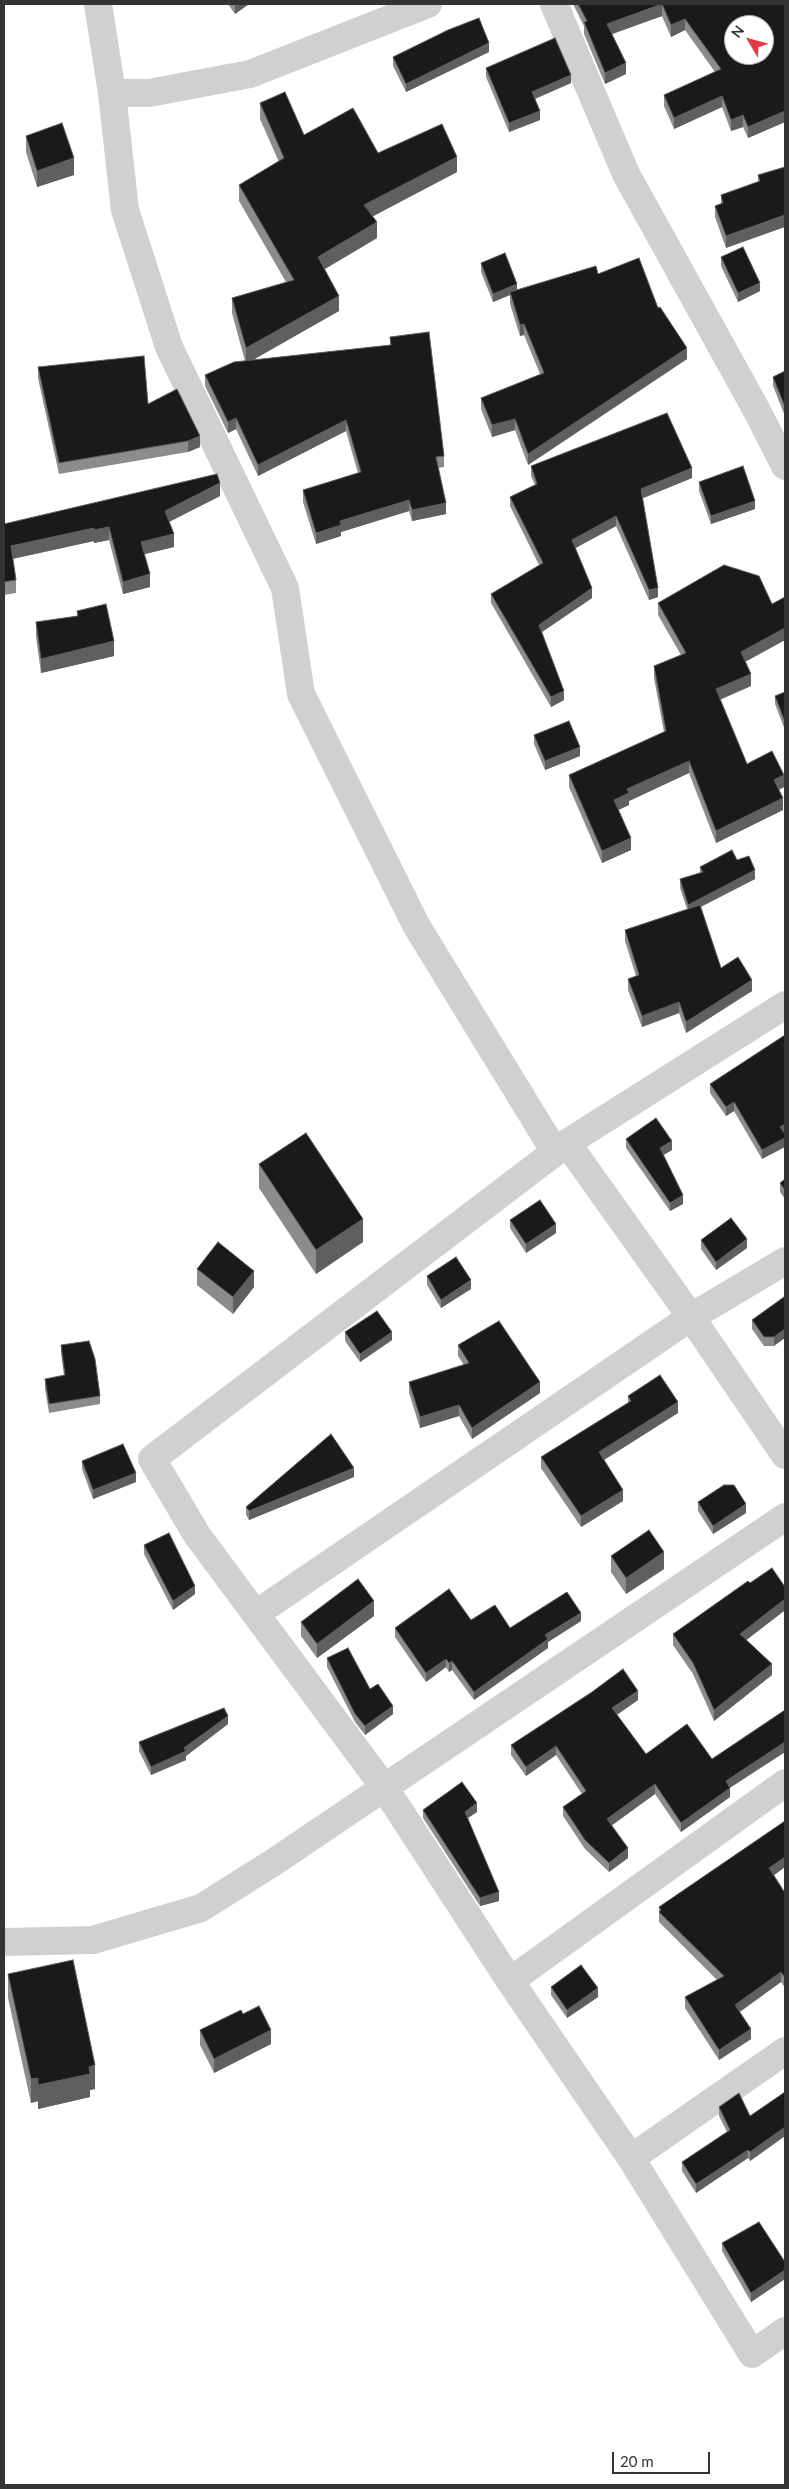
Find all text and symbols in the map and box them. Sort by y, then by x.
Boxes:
north arrow [724,15,774,65]
text: N [727,22,747,41]
scale bar [614,2442,712,2474]
text: 20 m [620,2452,654,2470]

